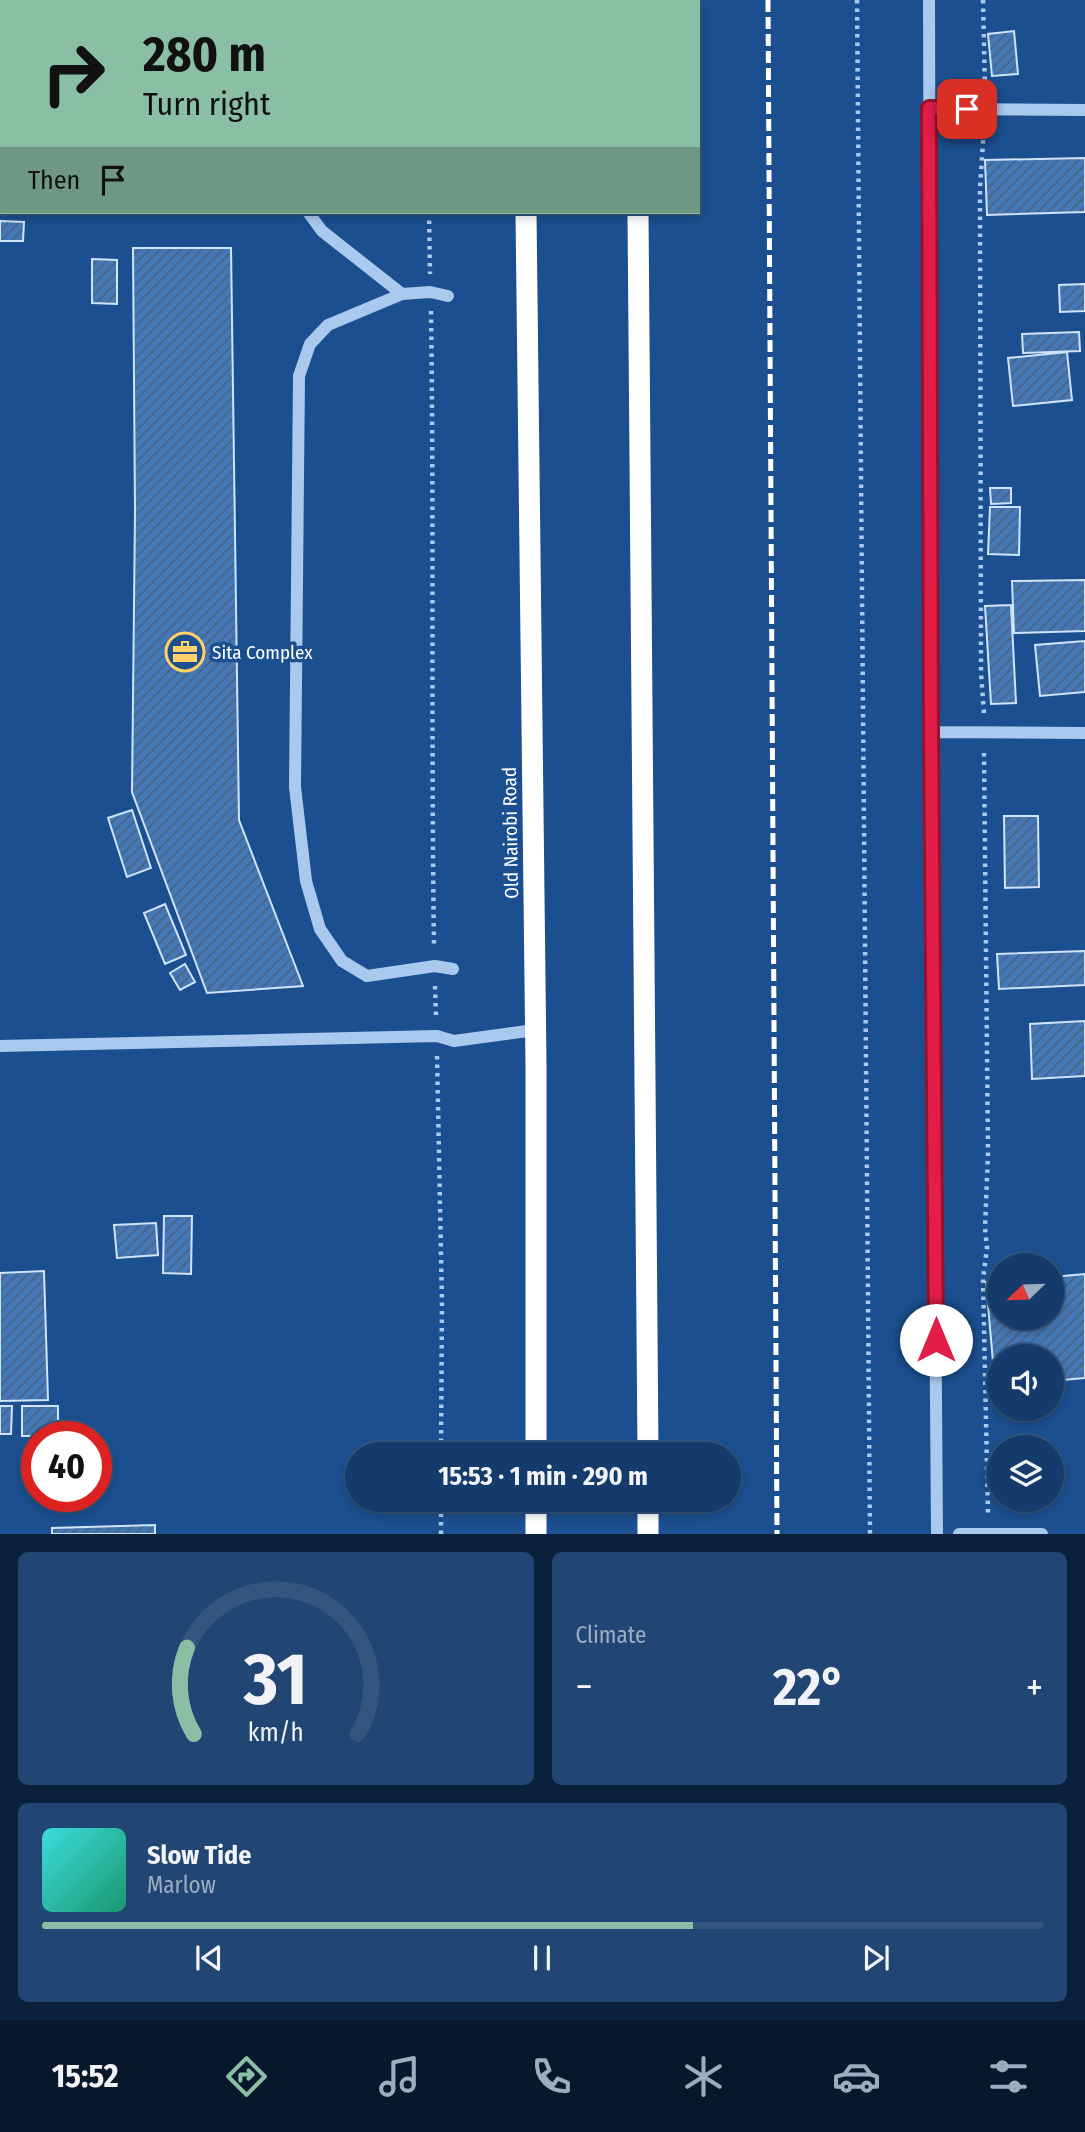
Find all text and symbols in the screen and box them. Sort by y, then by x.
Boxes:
text: 280 m [143,25,266,84]
icon: right [28,28,119,119]
pin [937,79,997,139]
text: Turn right [143,85,270,123]
icon: arrive [948,90,986,128]
icon: arrive [94,161,132,199]
text: Then [28,165,80,196]
office icon: Sita Complex [164,631,206,673]
place label: Sita Complex [212,641,313,664]
street label: Old Nairobi Road [498,767,523,899]
north arrow [987,1253,1064,1330]
map controls [987,1253,1064,1512]
position arrow [899,1303,973,1377]
button: sound [987,1344,1064,1421]
speed limit sign: 40 [21,1421,112,1512]
button: layers [987,1435,1064,1512]
text: 15:53 · 1 min · 290 m [438,1461,648,1492]
text: Climate [576,1621,646,1649]
text: 31 [243,1637,308,1724]
text: 22° [773,1656,845,1719]
text: − [576,1664,593,1710]
text: + [1026,1664,1043,1710]
text: km/h [248,1718,304,1748]
text: Slow Tide [147,1840,251,1871]
text: Marlow [147,1871,216,1899]
icon: previous [190,1939,228,1977]
icon: pause [523,1939,561,1977]
icon: next [857,1939,895,1977]
icon: directions [222,2052,271,2101]
icon: music [375,2052,424,2101]
icon: phone [527,2052,576,2101]
icon: climate [679,2052,728,2101]
icon: car [832,2052,881,2101]
icon: filters [984,2052,1033,2101]
text: 15:52 [52,2057,119,2095]

